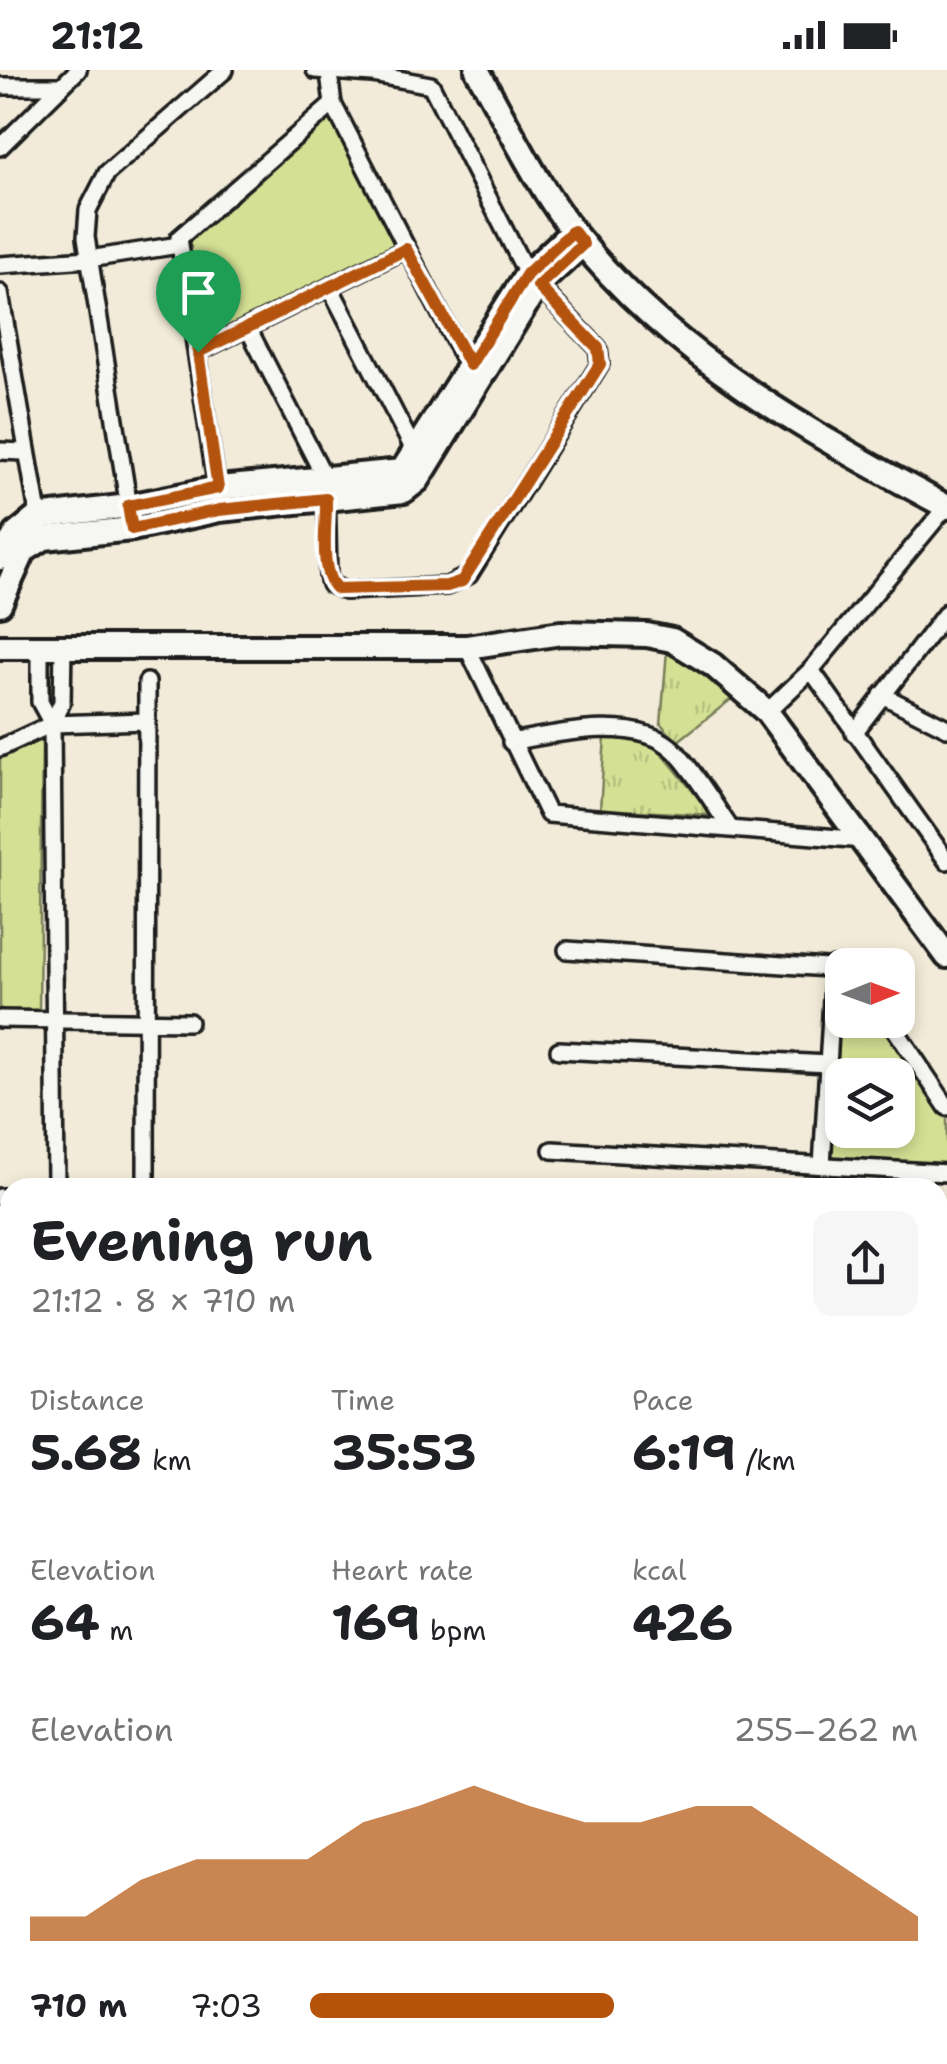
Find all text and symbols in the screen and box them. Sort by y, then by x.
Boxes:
text: 21:12 [50,10,144,61]
pin [156,250,241,353]
icon: arrive [171,265,226,320]
north arrow [825,948,915,1038]
map controls [825,948,915,1148]
button: layers [825,1058,915,1148]
text: Evening run [30,1204,373,1278]
button: share [813,1211,918,1316]
text: 21:12 · 8 × 710 m [30,1279,295,1322]
text: Distance [30,1381,145,1419]
text: Time [331,1381,395,1419]
text: Pace [632,1381,694,1419]
text: 5.68 [30,1419,142,1486]
text: 35:53 [331,1419,477,1486]
text: 6:19 [632,1419,736,1486]
text: km [142,1441,192,1479]
text: /km [736,1441,796,1479]
text: Elevation [30,1551,155,1589]
text: Heart rate [331,1551,474,1589]
text: kcal [632,1551,686,1589]
text: 64 [30,1589,100,1656]
text: 169 [331,1589,421,1656]
text: 426 [632,1589,733,1656]
text: m [100,1611,133,1649]
text: bpm [421,1611,486,1649]
text: Elevation [30,1708,173,1751]
text: 255–262 m [733,1708,918,1751]
text: 710 m [30,1984,127,2027]
text: 7:03 [190,1984,262,2027]

